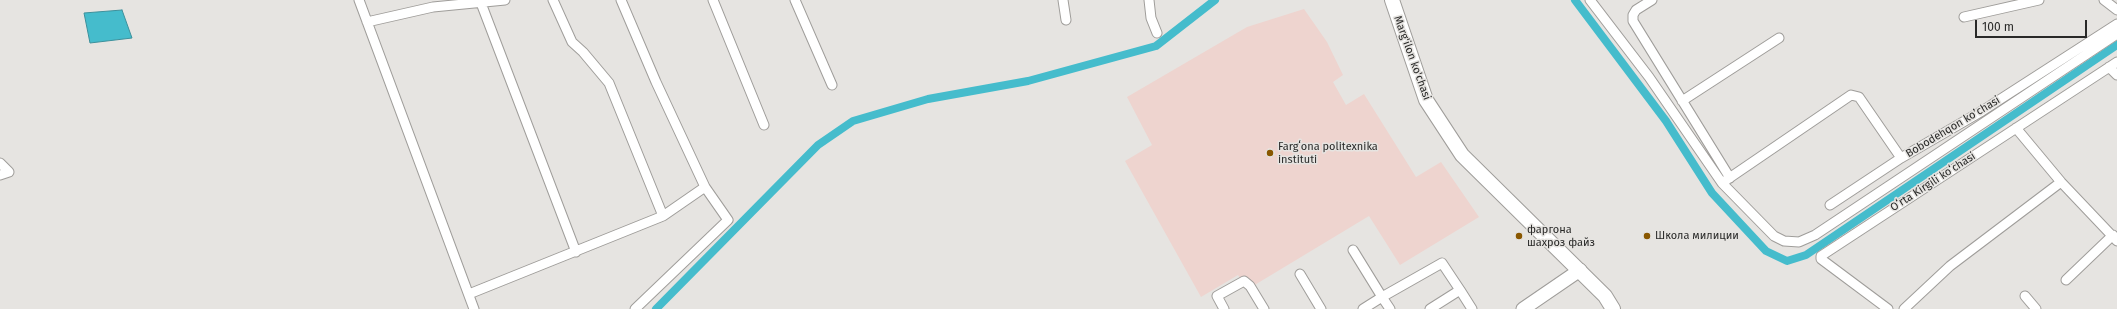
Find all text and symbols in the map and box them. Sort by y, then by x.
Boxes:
scale bar [1977,12,2089,38]
street label: Marg'ilon ko'chasi [1391,14,1433,102]
text: 100 m [1982,20,2014,34]
street label: Bobodehqon koʼchasi [1903,94,2003,160]
place label: Fargʻona politexnika instituti [1278,140,1378,166]
marker: Fargʻona politexnika instituti [1265,148,1275,158]
street label: Oʻrta Kirgili koʻchasi [1888,150,1978,214]
place label: фаргона шахроз файз [1527,223,1595,249]
place label: Школа милиции [1655,229,1739,243]
marker: фаргона шахроз файз [1514,231,1524,241]
marker: Школа милиции [1642,231,1652,241]

